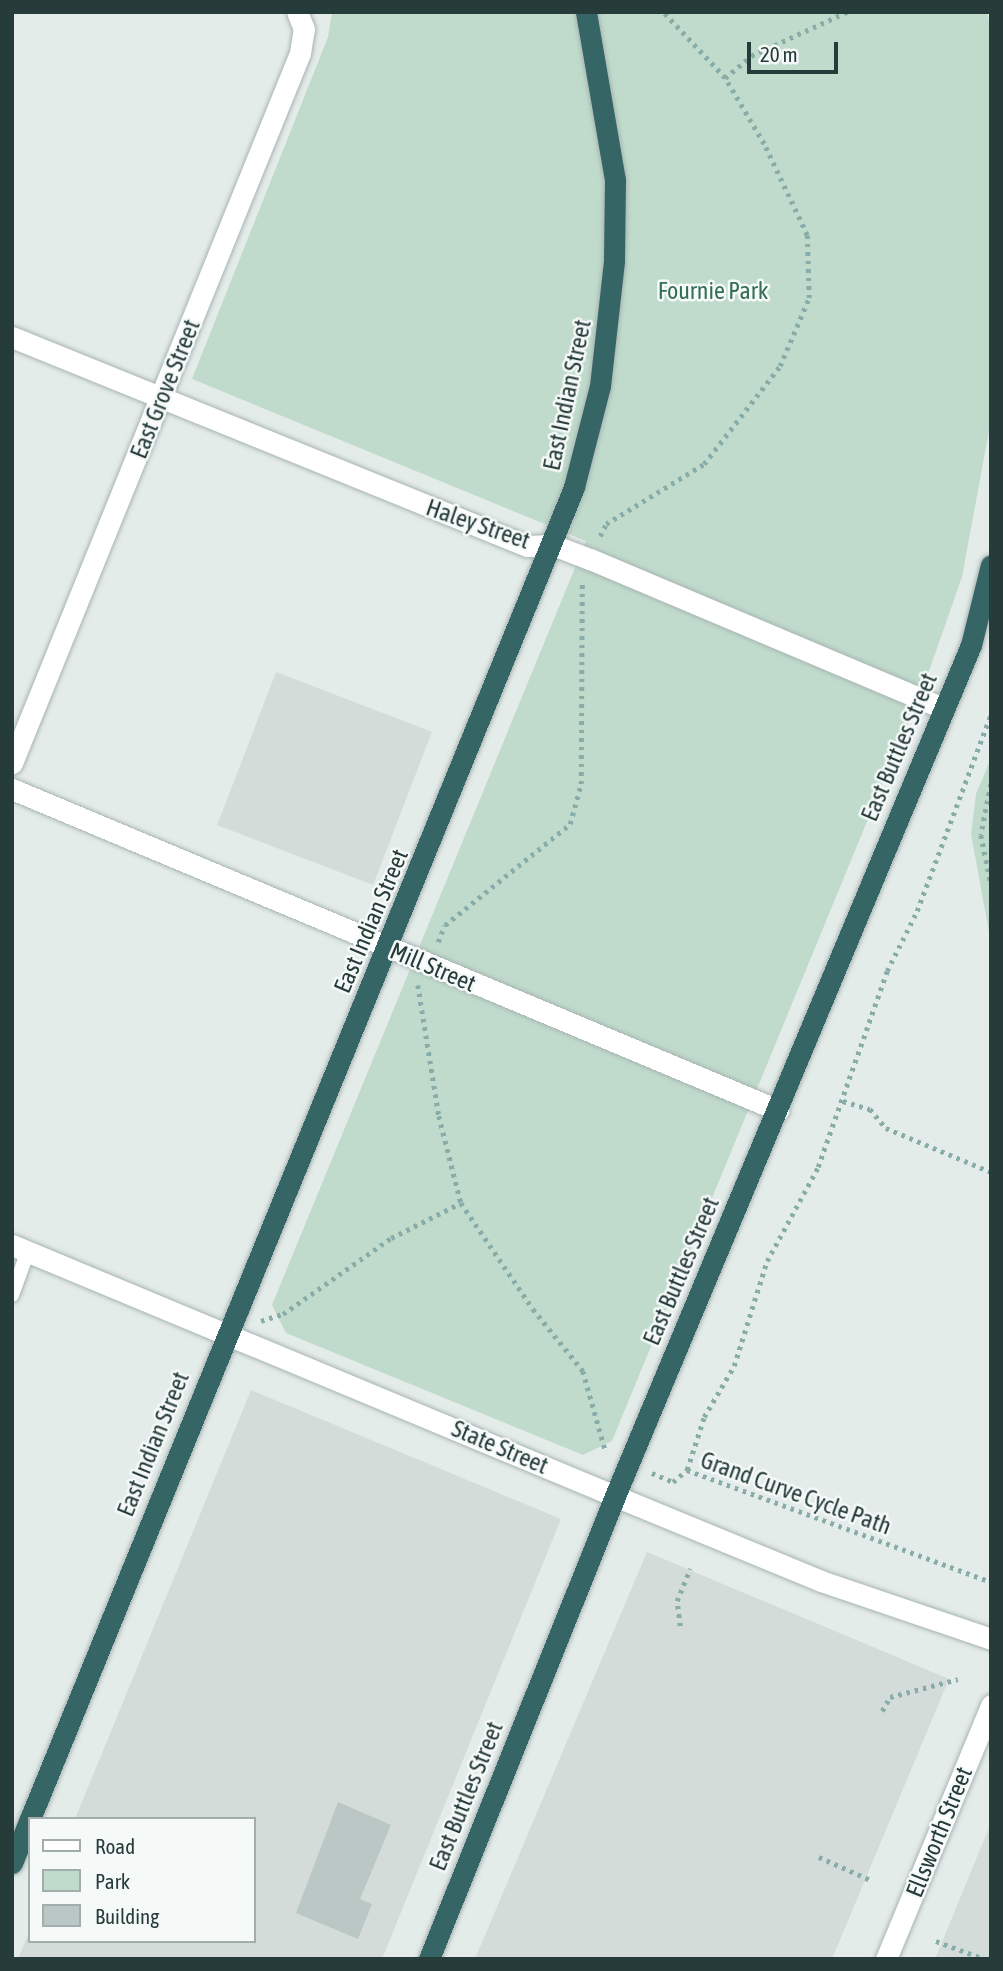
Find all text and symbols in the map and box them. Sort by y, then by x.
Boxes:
scale bar [751,28,842,72]
text: 20 m [760,42,798,66]
park label: Fournie Park [658,277,768,305]
street label: East Grove Street [124,315,206,463]
street label: East Indian Street [537,317,597,473]
street label: Haley Street [422,493,534,555]
street label: East Buttles Street [855,669,943,825]
street label: East Indian Street [328,845,414,997]
street label: Mill Street [386,936,480,998]
street label: East Buttles Street [637,1193,725,1349]
street label: East Indian Street [111,1367,195,1521]
street label: State Street [448,1414,552,1480]
street label: Grand Curve Cycle Path [697,1445,895,1541]
street label: East Buttles Street [423,1717,509,1875]
street label: Ellsworth Street [900,1763,978,1901]
legend [28,1817,256,1943]
text: Road [95,1834,135,1858]
text: Park [95,1869,130,1893]
text: Building [95,1904,159,1928]

